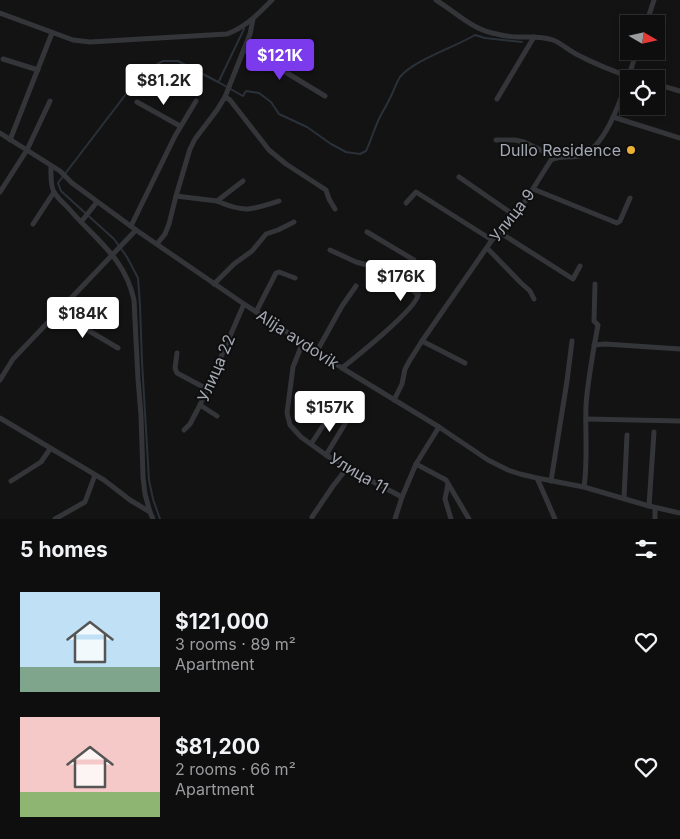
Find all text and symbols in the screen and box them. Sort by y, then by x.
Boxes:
north arrow [620,15,665,60]
map controls [620,15,665,115]
pin: $121K [245,38,315,81]
text: $121K [257,45,303,65]
pin: $81.2K [123,64,205,106]
text: $81.2K [137,70,191,90]
button: locate [620,70,665,115]
place label: Dullo Residence [499,140,621,160]
marker: Dullo Residence [625,144,637,156]
street label: Улица 9 [485,185,539,245]
pin: $176K [366,260,436,302]
text: $176K [377,266,425,286]
pin: $184K [48,296,118,339]
text: $184K [58,303,108,323]
street label: Alija avdovik [253,305,343,373]
street label: Улица 22 [193,331,239,405]
pin: $157K [295,390,365,433]
text: $157K [306,397,354,417]
street label: Улица 11 [326,448,392,498]
icon: filters [632,535,660,563]
text: 5 homes [20,537,108,562]
text: $121,000 [175,609,269,634]
icon: home [60,612,120,672]
icon: heart [632,628,660,656]
text: 3 rooms · 89 m² [175,634,296,654]
text: Apartment [175,654,255,674]
text: $81,200 [175,734,260,759]
icon: home [60,737,120,797]
icon: heart [632,753,660,781]
text: 2 rooms · 66 m² [175,759,296,779]
text: Apartment [175,779,255,799]

